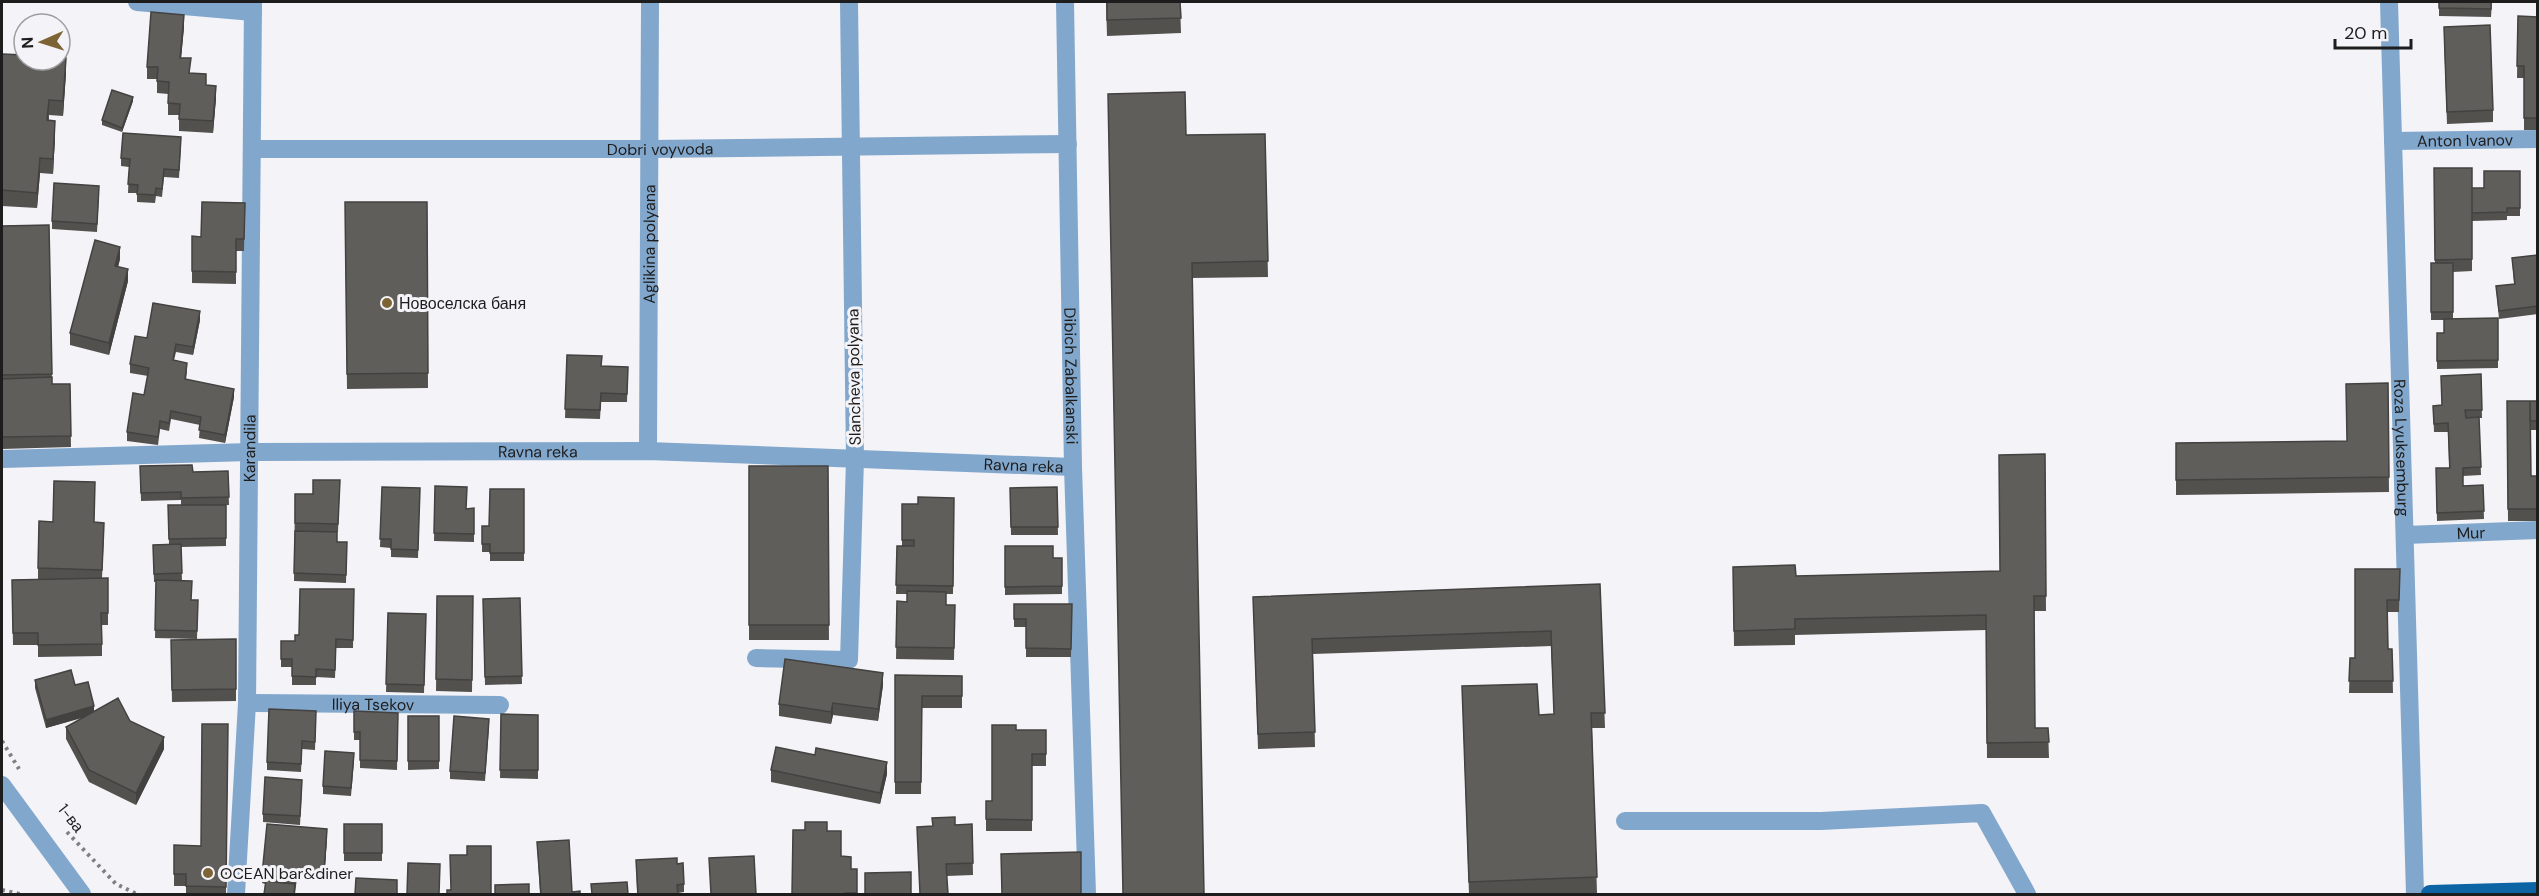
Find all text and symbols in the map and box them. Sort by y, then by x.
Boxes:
north arrow [12,12,72,72]
scale bar [2335,12,2412,50]
text: 20 m [2344,21,2387,45]
text: N [17,36,38,49]
street label: Anton Ivanov [2417,129,2514,151]
street label: Dobri voyvoda [607,138,713,160]
street label: Aglikina polyana [638,184,660,304]
place label: Новоселска баня [399,293,526,314]
marker: Новоселска баня [380,296,394,310]
street label: Dibich Zabalkanski [1060,307,1083,445]
street label: Slancheva polyana [842,308,866,446]
street label: Roza Lyuksemburg [2389,379,2414,517]
street label: Karandila [238,414,260,482]
street label: Ravna reka [498,441,578,462]
street label: Ravna reka [983,453,1064,477]
street label: Mur [2456,521,2486,544]
street label: Iliya Tsekov [332,693,415,715]
street label: 1-ва [53,799,89,837]
place label: OCEAN bar&diner [220,863,353,884]
marker: OCEAN bar&diner [201,866,215,880]

